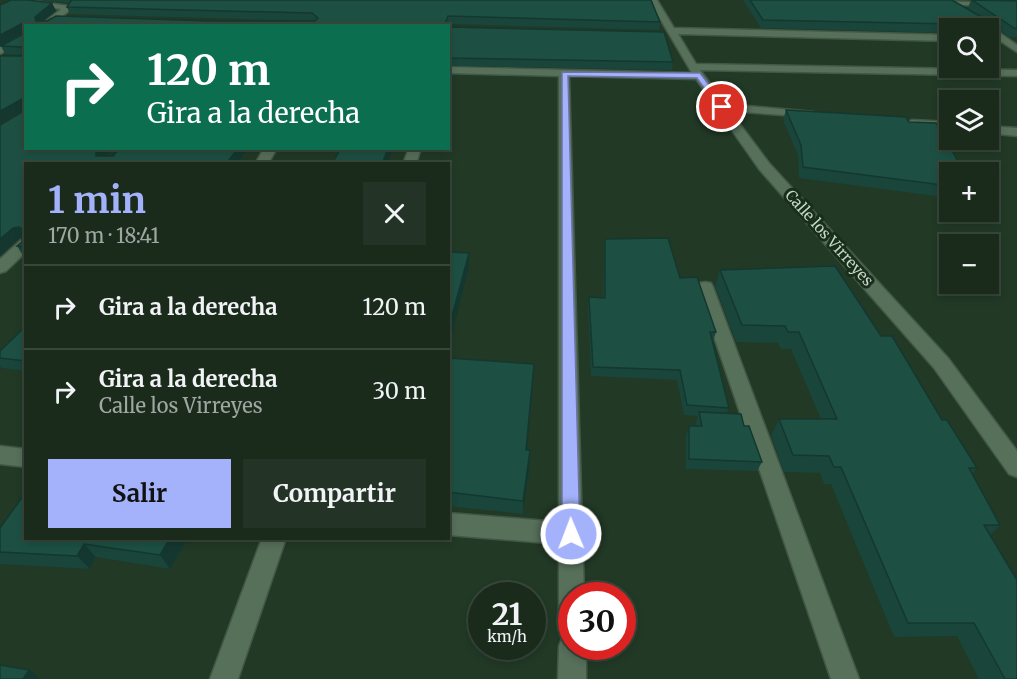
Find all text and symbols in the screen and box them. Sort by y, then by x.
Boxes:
map controls [939,18,999,294]
button: search [939,18,999,78]
text: 120 m [147,44,270,96]
icon: right [48,48,126,126]
pin [696,81,747,132]
icon: arrive [705,90,738,123]
button: layers [939,90,999,150]
text: Gira a la derecha [147,96,360,130]
button: + [939,162,999,222]
text: 1 min [48,178,146,223]
button: close [363,182,426,245]
street label: Calle los Virreyes [781,186,877,290]
text: 170 m · 18:41 [48,223,160,248]
button: − [939,234,999,294]
icon: right [48,291,81,324]
text: Gira a la derecha [99,293,277,321]
text: 120 m [362,293,426,321]
text: Gira a la derecha [99,365,277,393]
icon: right [48,375,81,408]
text: 30 m [372,377,426,405]
text: Calle los Virreyes [99,393,263,418]
button: Salir [48,459,231,528]
button: Compartir [243,459,426,528]
position arrow [539,502,603,566]
speed limit sign: 30 [558,582,636,660]
text: 21 [492,595,522,633]
text: km/h [487,627,527,646]

